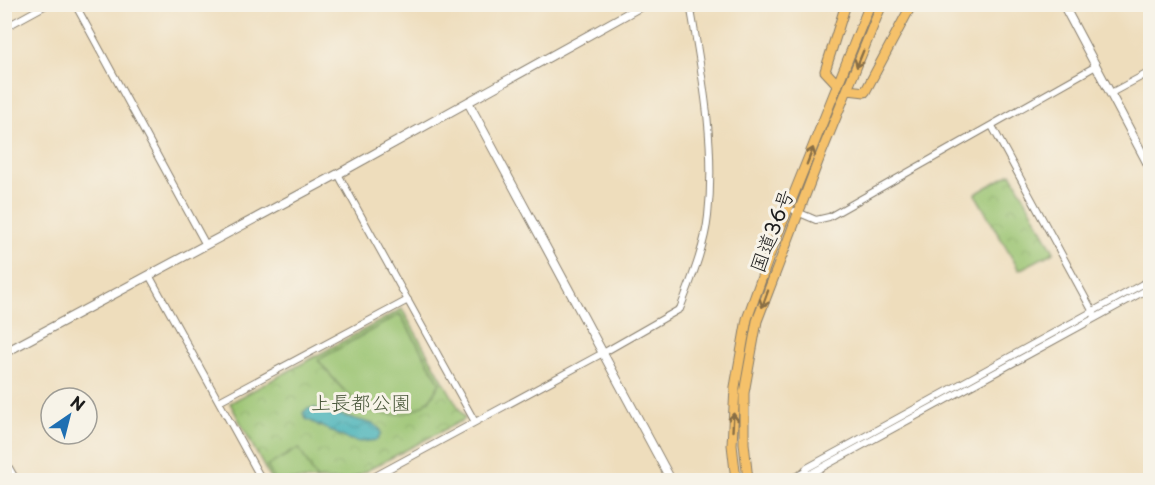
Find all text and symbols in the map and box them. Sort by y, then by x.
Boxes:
one-way arrow [854,49,865,68]
one-way arrow [805,147,816,166]
street label: 国道36号 [741,185,801,277]
one-way arrow [759,289,770,308]
north arrow [39,386,99,446]
park label: 上長都公園 [311,387,411,417]
text: N [66,389,90,416]
one-way arrow [728,413,739,433]

